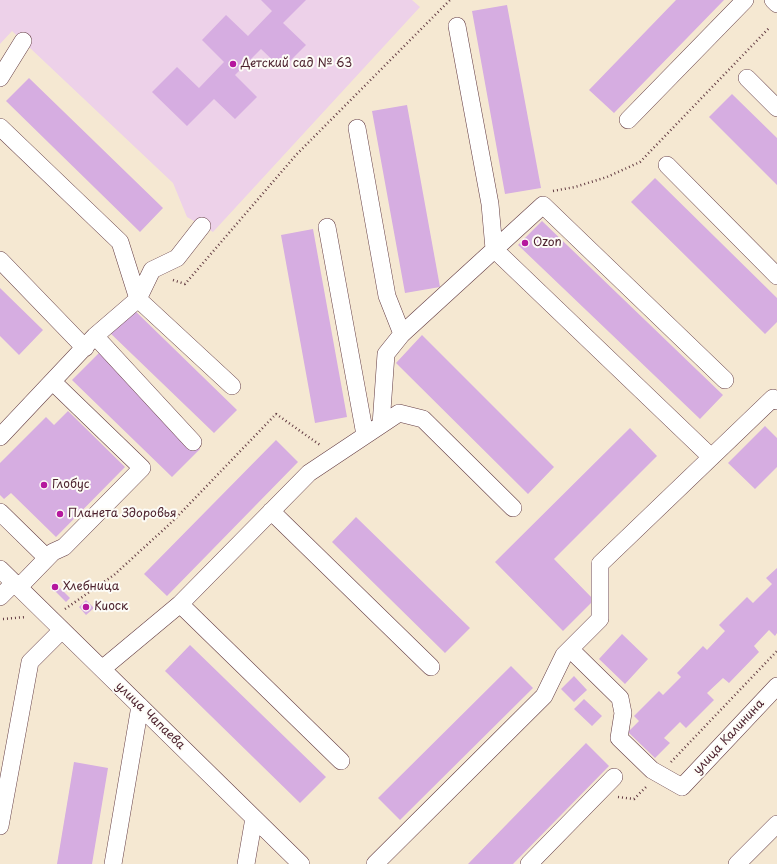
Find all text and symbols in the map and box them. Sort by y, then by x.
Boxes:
place label: Детский сад № 63 [241,57,352,71]
marker: Детский сад № 63 [228,59,238,69]
place label: Ozon [533,236,562,250]
marker: Ozon [520,238,530,248]
place label: Глобус [52,478,89,492]
marker: Глобус [39,480,49,490]
place label: Планета Здоровья [68,507,177,521]
marker: Планета Здоровья [55,509,65,519]
place label: Хлебница [63,580,119,594]
marker: Хлебница [50,582,60,592]
place label: Киоск [94,600,128,614]
marker: Киоск [81,602,91,612]
street label: улица Чапаева [112,679,188,753]
street label: улица Калинина [691,697,767,777]

